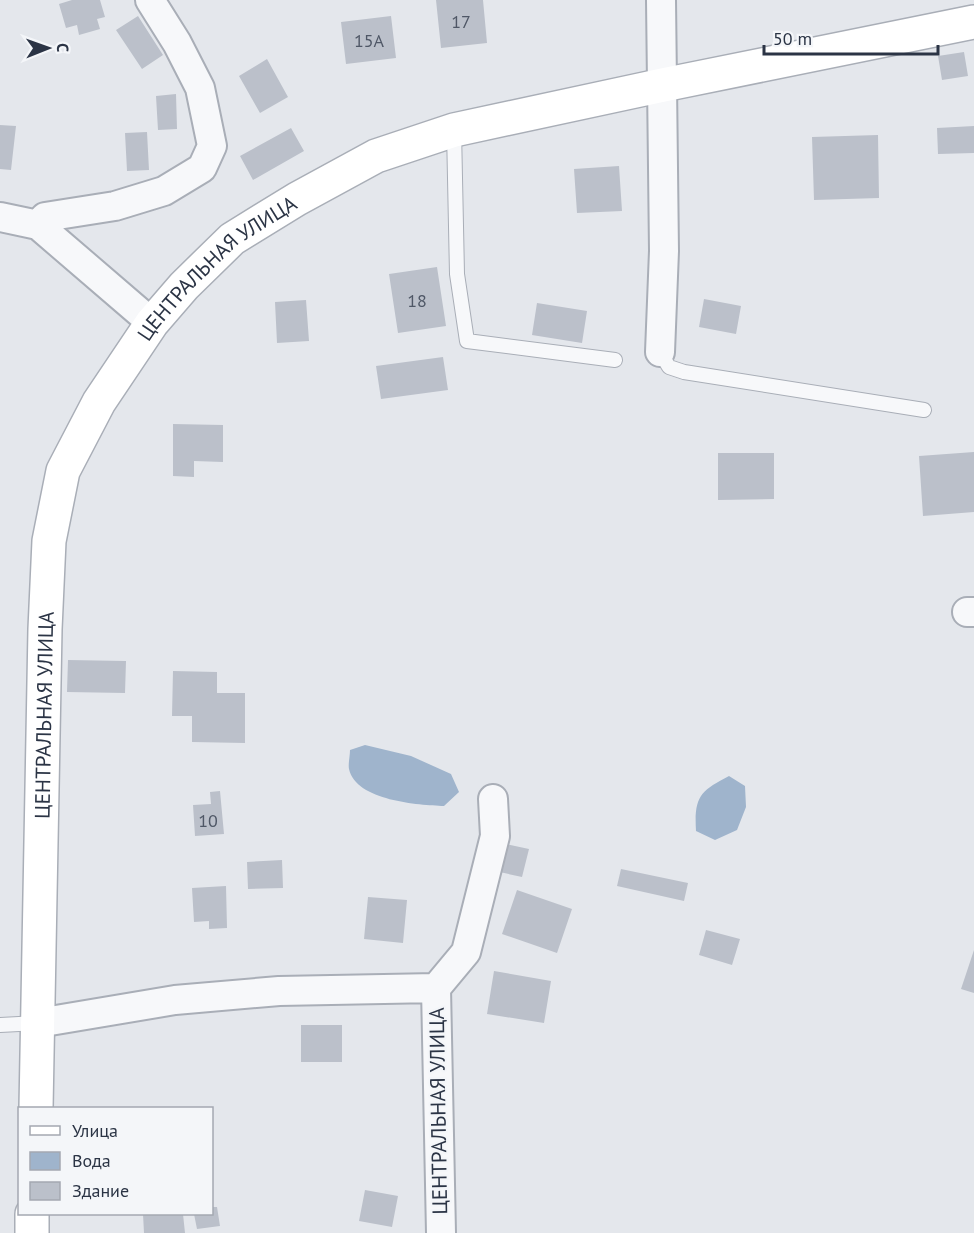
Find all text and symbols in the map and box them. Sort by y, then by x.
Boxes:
house number: 17 [451,10,471,33]
north arrow [18,18,78,78]
scale bar [764,18,938,56]
text: 50 m [773,27,812,50]
house number: 15А [354,29,385,52]
text: С [53,43,73,52]
street label: ЦЕНТРАЛЬНАЯ УЛИЦА [131,189,302,346]
house number: 18 [407,289,427,312]
street label: ЦЕНТРАЛЬНАЯ УЛИЦА [28,610,59,819]
house number: 10 [198,809,218,832]
street label: ЦЕНТРАЛЬНАЯ УЛИЦА [423,1006,453,1215]
legend [18,1107,213,1215]
text: Улица [72,1119,118,1142]
text: Вода [72,1149,111,1172]
text: Здание [72,1179,129,1202]

